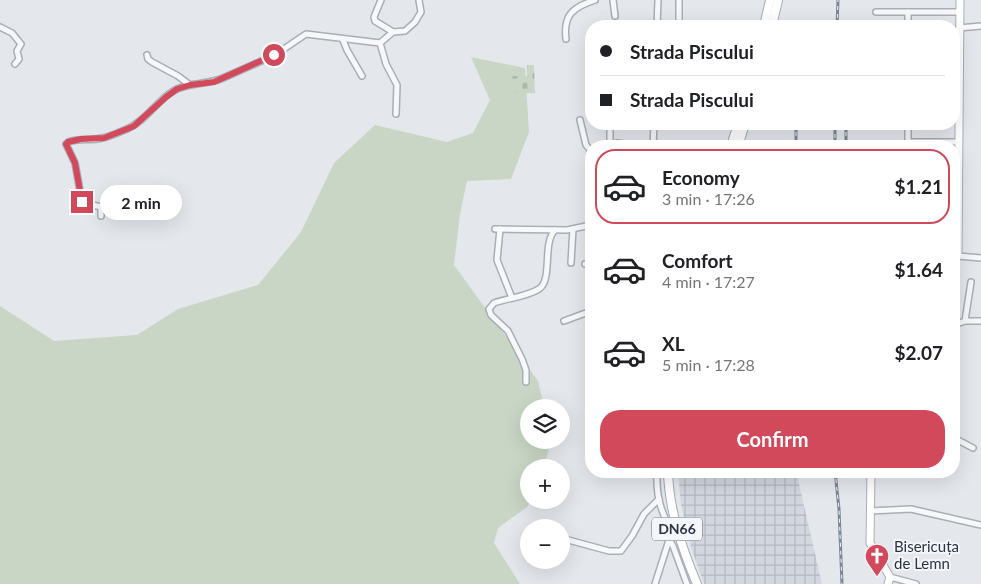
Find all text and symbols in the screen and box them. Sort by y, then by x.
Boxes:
text: Strada Piscului [630,40,754,63]
route start [263,44,285,66]
text: Strada Piscului [630,88,754,111]
icon: car [602,164,647,209]
text: Economy [662,166,740,189]
text: $1.21 [894,175,943,198]
callout: 2 min [100,184,182,220]
text: 3 min · 17:26 [662,189,755,208]
route end [71,191,93,213]
text: 2 min [121,193,161,212]
icon: car [602,247,647,292]
text: Comfort [662,249,733,272]
text: $1.64 [894,258,943,281]
text: 4 min · 17:27 [662,272,755,291]
icon: car [602,330,647,375]
text: XL [662,332,685,355]
text: $2.07 [894,341,943,364]
text: 5 min · 17:28 [662,355,755,374]
map controls [520,399,570,569]
button: layers [520,399,570,449]
button: Confirm [600,410,945,468]
button: + [520,459,570,509]
road number: DN66 [652,518,702,540]
button: − [520,519,570,569]
place label: Bisericuța de Lemn [894,537,959,572]
church icon: Bisericuța de Lemn [864,543,890,577]

